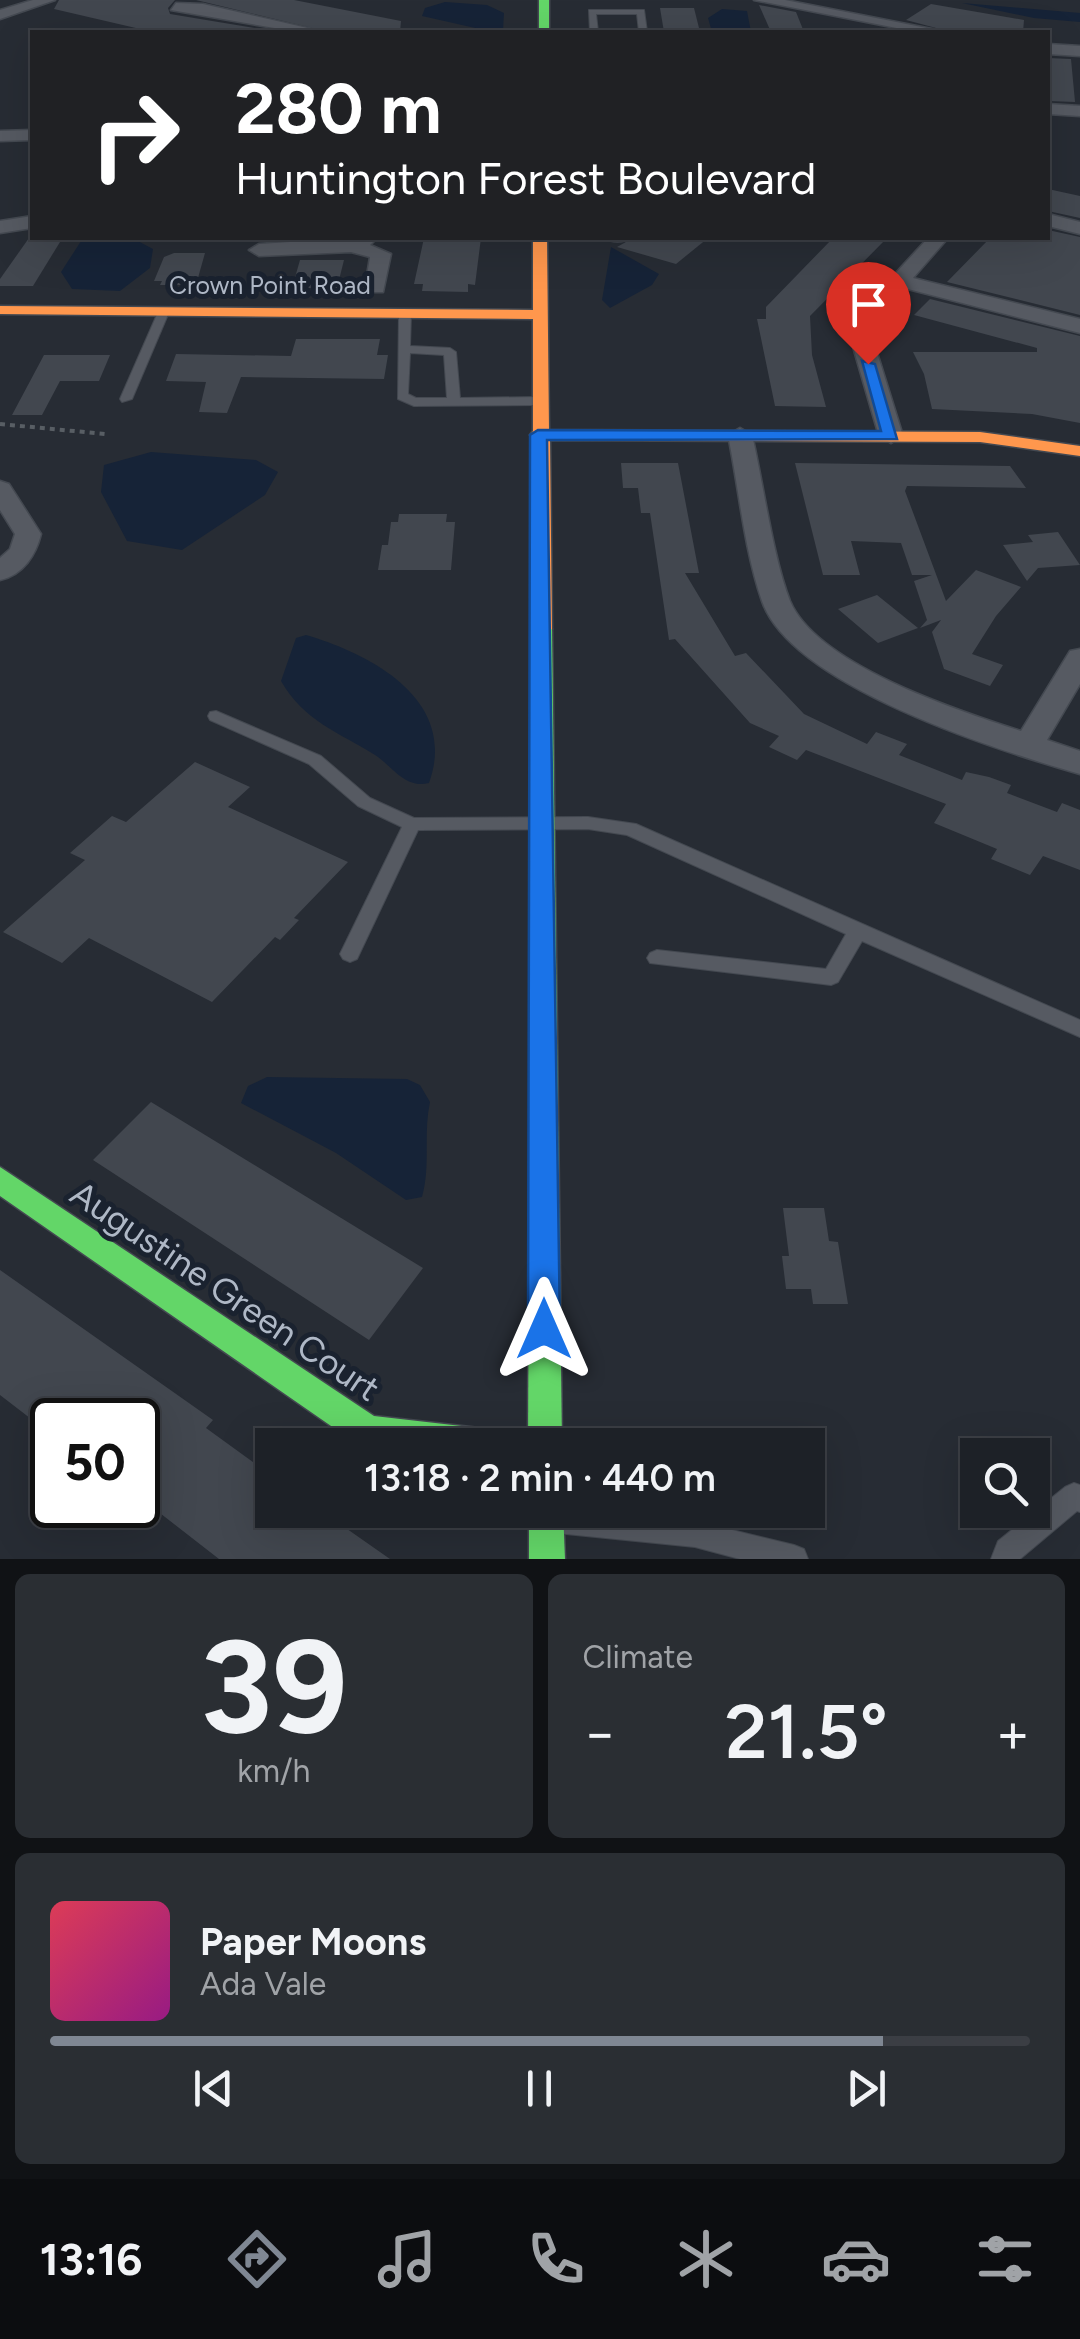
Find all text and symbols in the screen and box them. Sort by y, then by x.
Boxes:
text: 280 m [235,66,441,151]
icon: right [70,70,200,200]
text: Huntington Forest Boulevard [235,151,816,205]
pin [826,262,911,365]
street label: Crown Point Road [169,270,371,300]
icon: arrive [841,277,896,332]
street label: Augustine Green Court [63,1172,387,1410]
position arrow [492,1277,596,1381]
speed limit sign: 50 [30,1398,160,1528]
map controls [960,1438,1050,1528]
button: search [960,1438,1050,1528]
text: 13:18 · 2 min · 440 m [364,1455,716,1501]
text: 39 [200,1609,348,1765]
text: Climate [583,1638,693,1676]
text: 21.5° [725,1687,888,1777]
text: − [583,1700,617,1766]
text: + [996,1700,1030,1766]
text: km/h [237,1752,310,1790]
text: Paper Moons [200,1919,426,1965]
text: Ada Vale [200,1965,326,2003]
icon: previous [186,2061,241,2116]
icon: pause [512,2061,567,2116]
icon: next [839,2061,894,2116]
icon: directions [222,2224,292,2294]
icon: music [372,2224,442,2294]
icon: phone [521,2224,591,2294]
icon: climate [671,2224,741,2294]
icon: car [821,2224,891,2294]
icon: filters [970,2224,1040,2294]
text: 13:16 [40,2232,142,2286]

